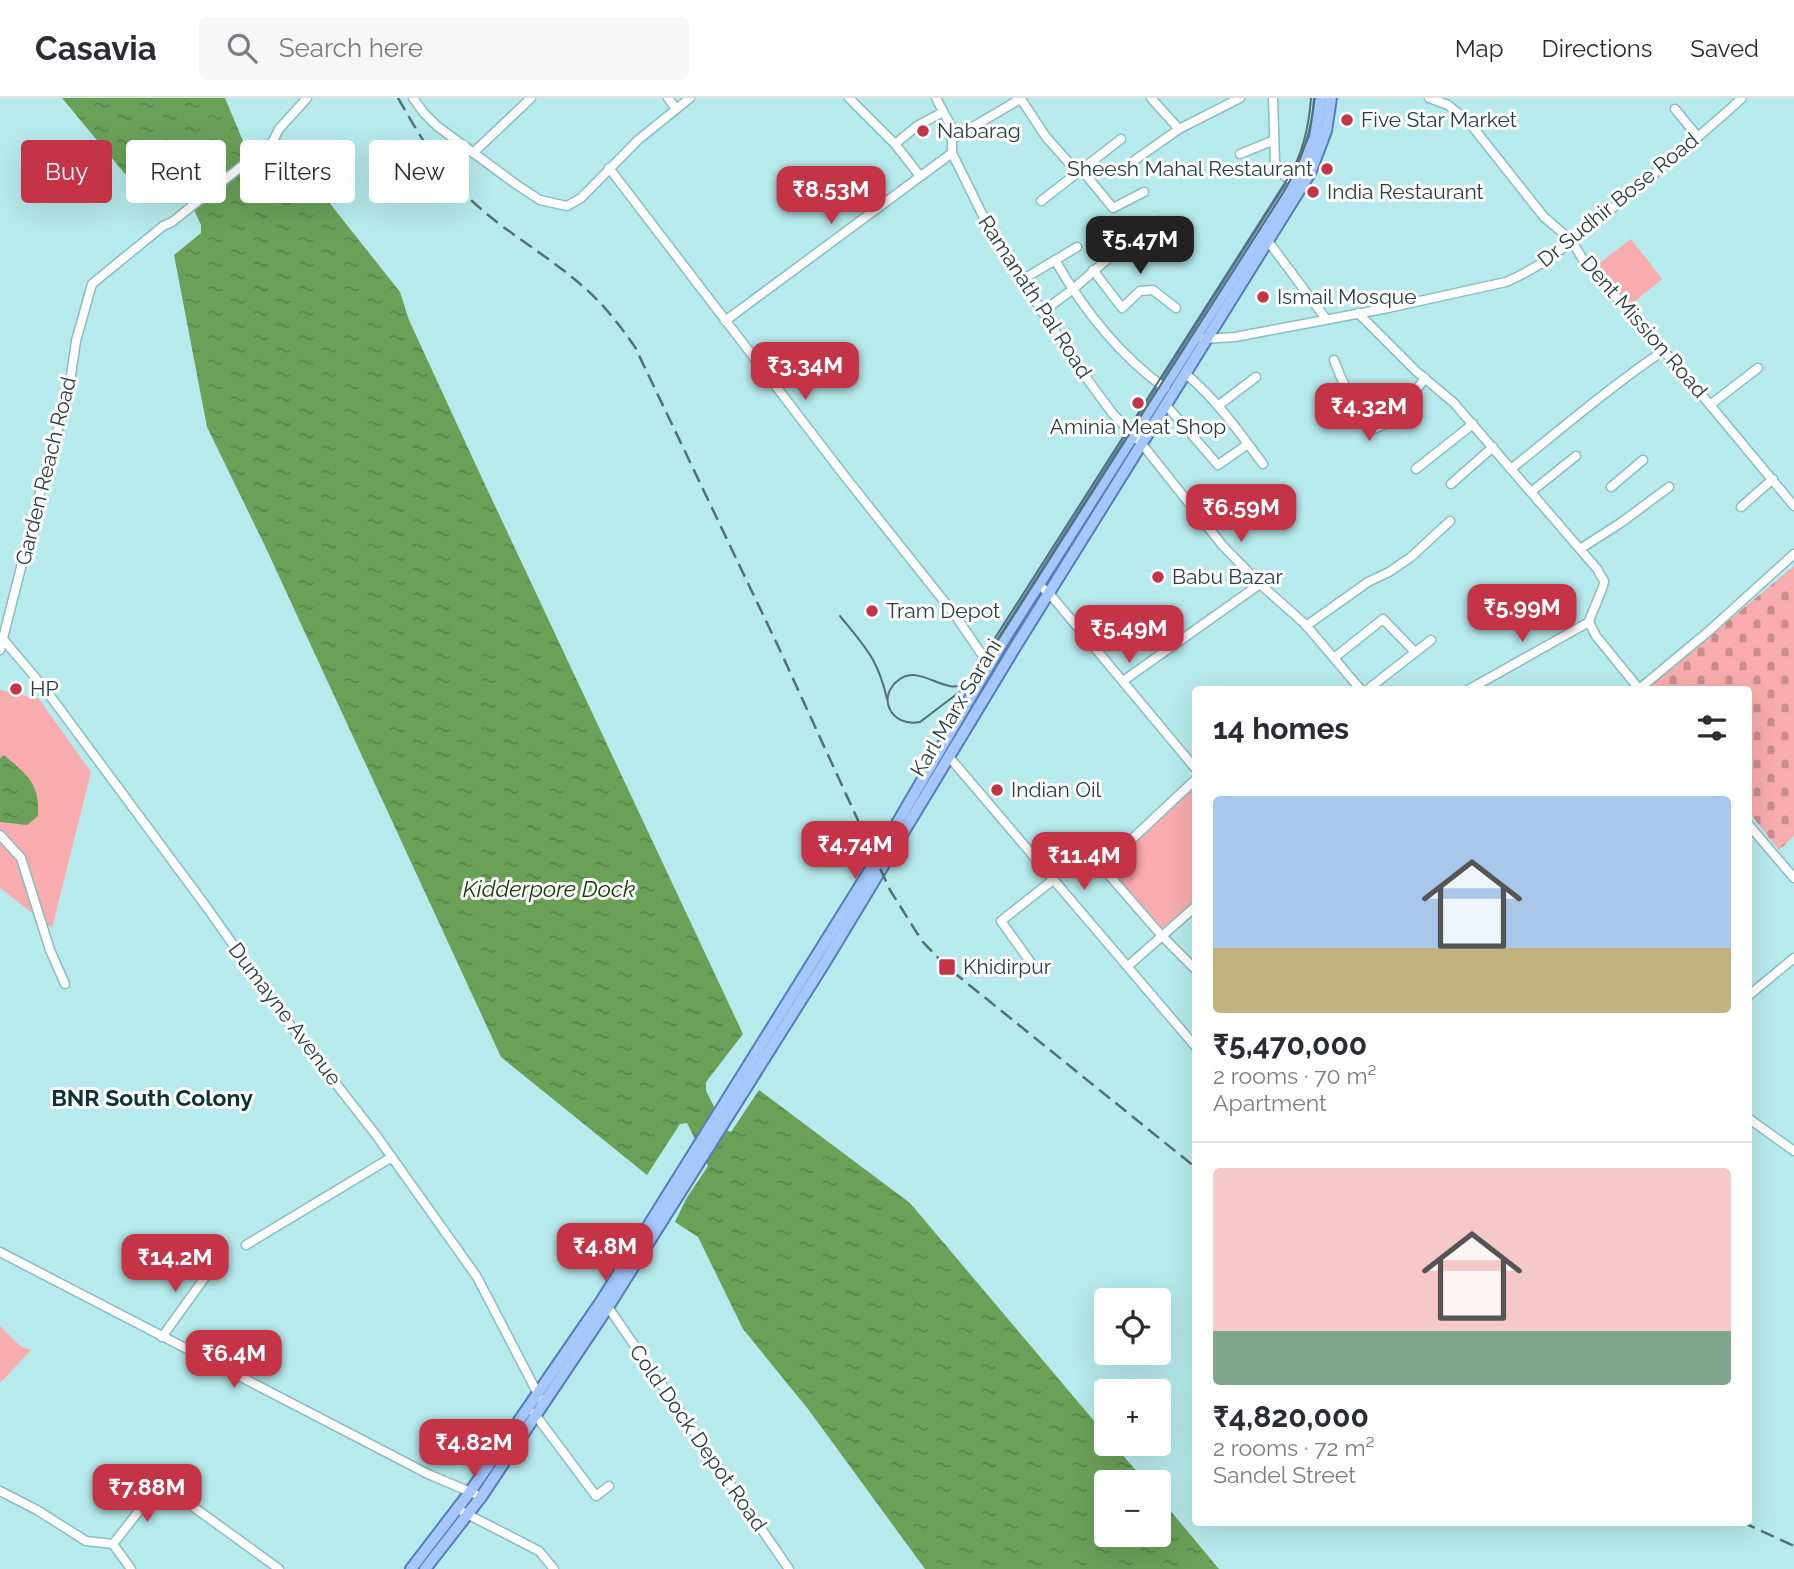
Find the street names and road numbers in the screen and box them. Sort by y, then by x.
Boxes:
street label: Dr Sudhir Bose Road [1532,127,1703,272]
street label: Ramanath Pal Road [973,211,1097,383]
street label: Dent Mission Road [1576,250,1713,403]
street label: Garden Reach Road [10,374,81,568]
street label: Karl Marx Sarani [905,635,1006,781]
street label: Dumayne Avenue [224,937,347,1090]
street label: Cold Dock Depot Road [625,1340,772,1536]

